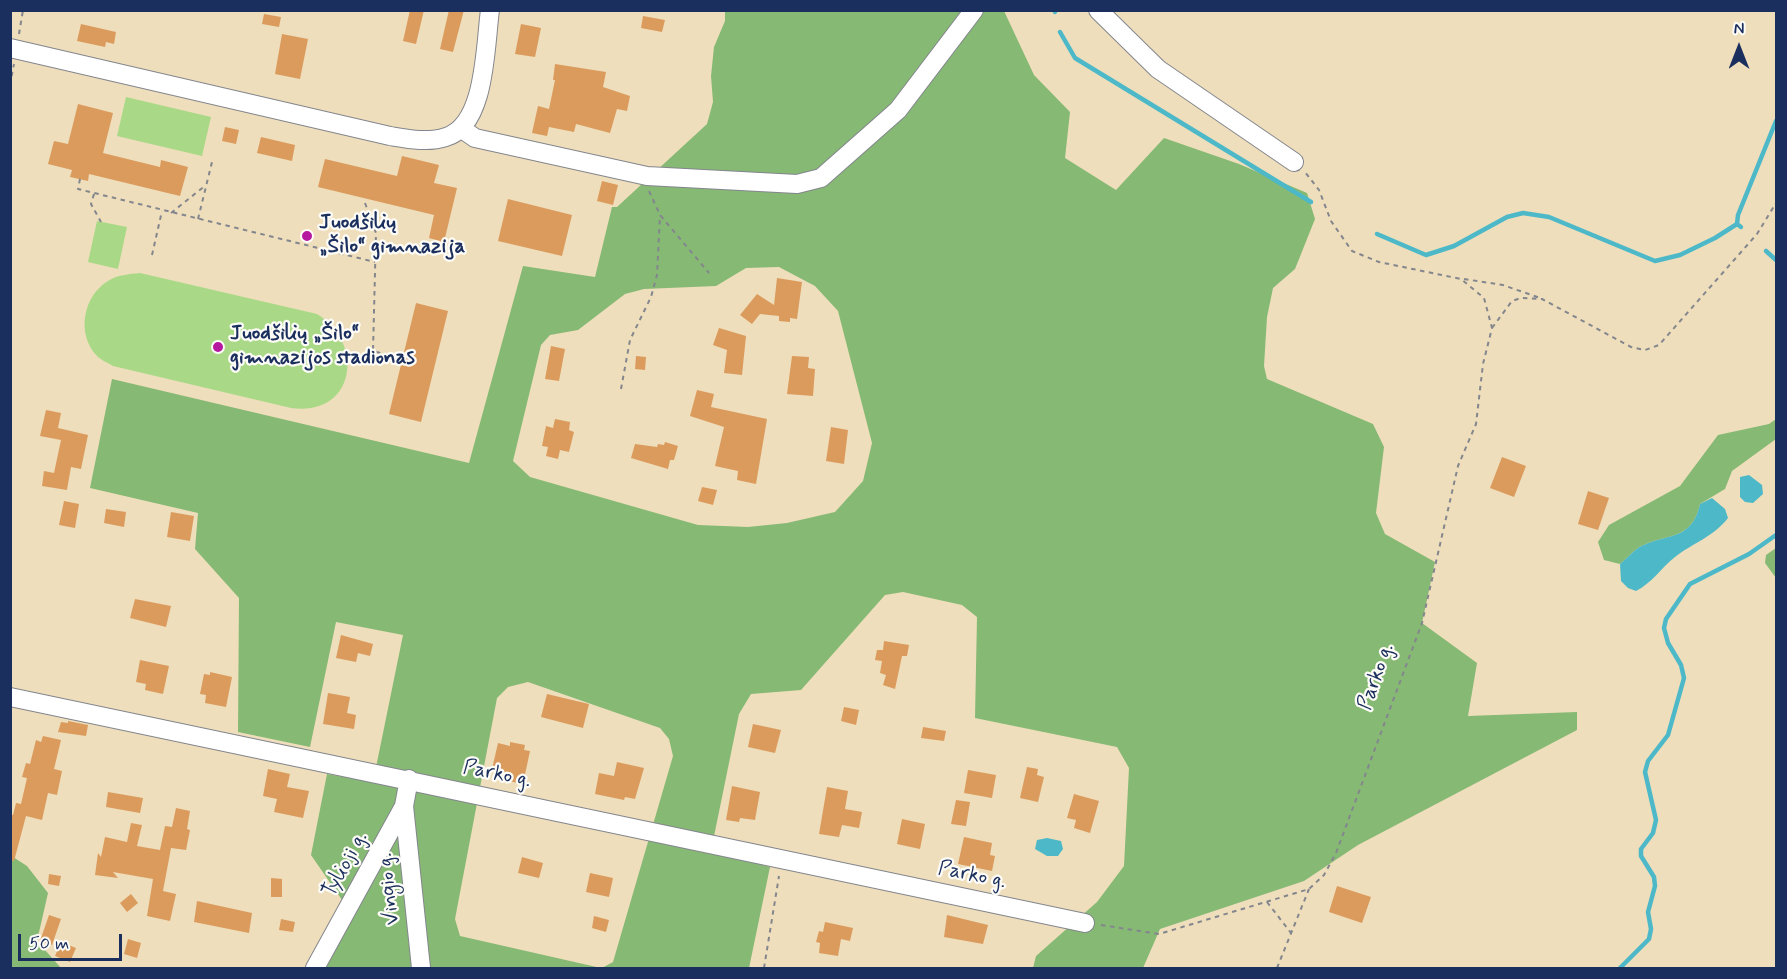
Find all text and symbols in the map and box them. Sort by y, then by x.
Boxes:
north arrow [1709,18,1769,78]
text: N [1734,19,1744,40]
place label: Juodšilių „Šilo“ gimnazija [319,211,465,261]
marker: Juodšilių „Šilo“ gimnazija [300,229,314,243]
place label: Juodšilių „Šilo“ gimnazijos stadionas [230,322,415,372]
marker: Juodšilių „Šilo“ gimnazijos stadionas [211,340,225,354]
street label: Parko g. [1353,640,1401,714]
street label: Parko g. [461,756,533,794]
street label: Tylioji g. [318,828,374,902]
street label: Vingio g. [374,852,406,926]
street label: Parko g. [936,857,1008,895]
scale bar [21,922,124,960]
text: 50 m [29,932,69,956]

